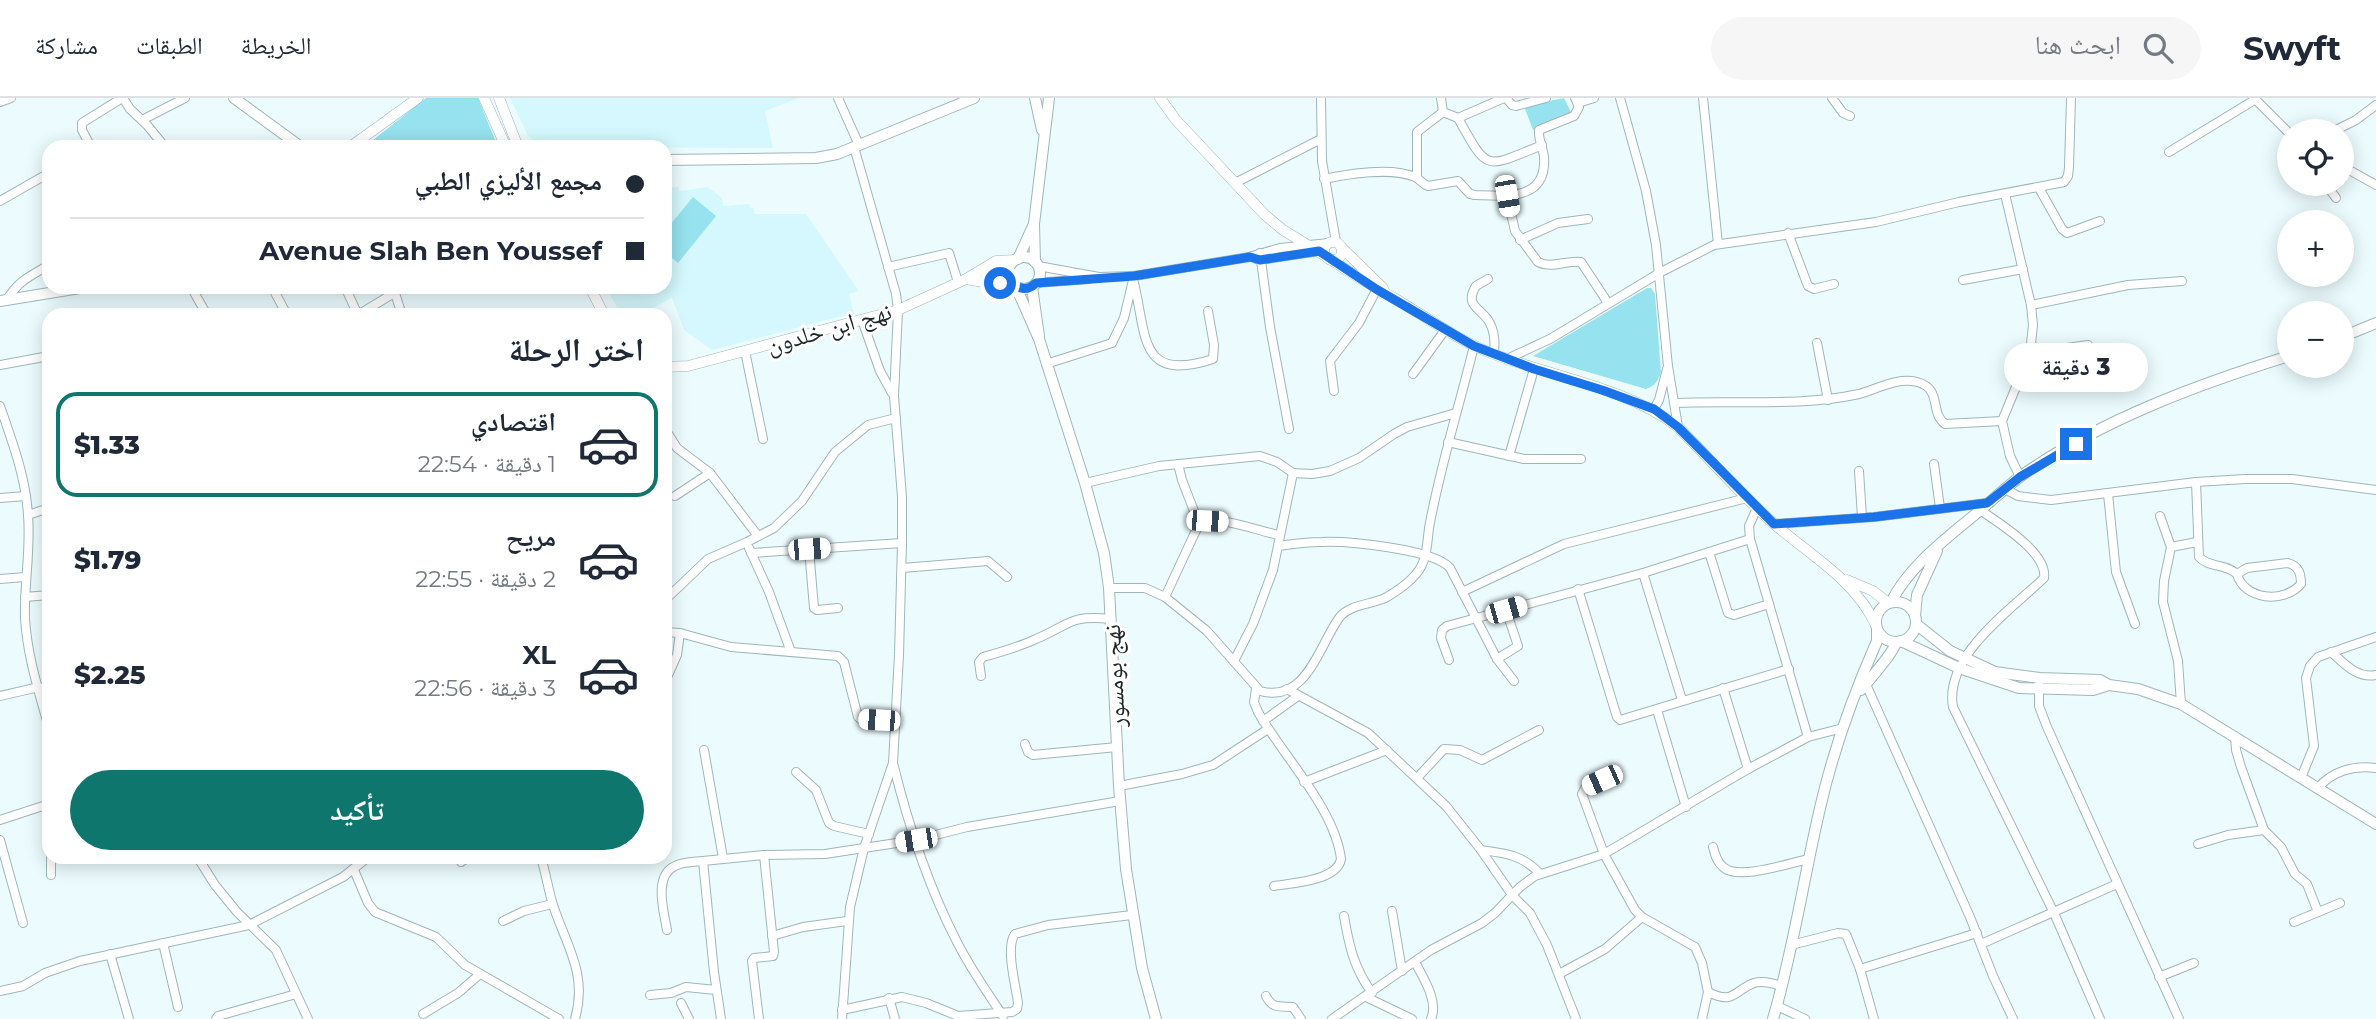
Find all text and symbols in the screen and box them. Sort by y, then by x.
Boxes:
search box [1711,17,2201,80]
text: Swyft [2243,28,2341,68]
text: ابحث هنا [2035,29,2121,61]
icon: search [2139,29,2177,67]
text: مشاركة [35,31,98,60]
text: الطبقات [136,31,203,60]
text: الخريطة [241,31,311,60]
map controls [2277,119,2354,378]
button: locate [2277,119,2354,196]
text: مجمع الأليزي الطبي [414,165,602,197]
car [1494,173,1521,219]
button: + [2277,210,2354,287]
text: Avenue Slah Ben Youssef [259,235,602,267]
route start [984,267,1016,299]
street label: نهج ابن خلدون [763,296,895,361]
button: − [2277,301,2354,378]
text: اختر الرحلة [509,330,644,369]
callout: 3 دقيقة [2004,342,2148,392]
text: 3 دقيقة [2042,353,2110,381]
text: اقتصادي [471,406,556,438]
icon: car [577,413,640,476]
route end [2060,428,2092,460]
text: $1.33 [74,429,140,461]
text: 1 دقيقة · 22:54 [418,450,556,478]
car [1186,509,1229,533]
text: مريح [506,521,556,553]
icon: car [577,528,640,591]
car [788,537,831,561]
text: $1.79 [74,544,141,576]
text: 2 دقيقة · 22:55 [415,565,556,593]
car [1483,594,1530,626]
street label: نهج بومسور [1097,624,1132,729]
text: XL [522,639,556,671]
icon: car [577,643,640,706]
text: $2.25 [74,659,146,691]
text: 3 دقيقة · 22:56 [414,674,556,702]
car [858,708,901,732]
car [1579,762,1626,798]
button: تأكيد [70,770,644,850]
car [894,826,939,854]

